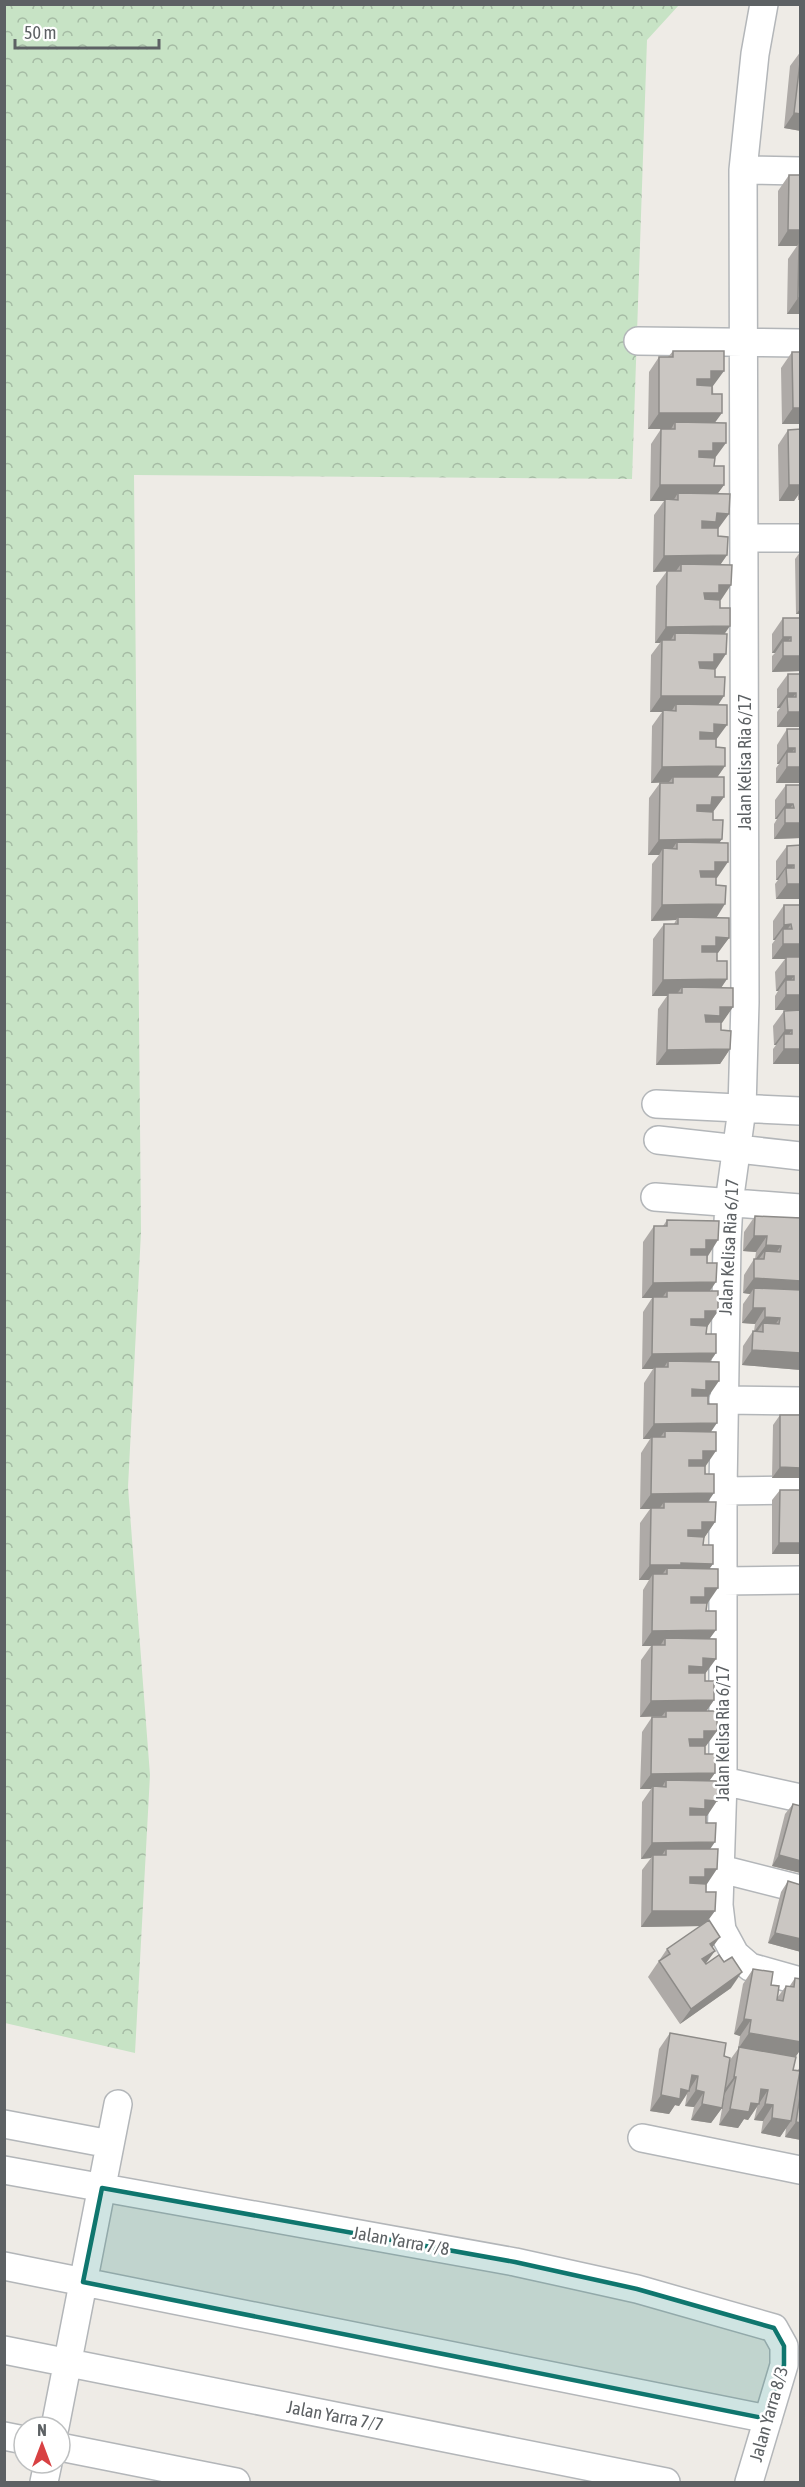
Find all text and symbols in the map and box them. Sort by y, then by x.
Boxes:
scale bar [15,12,159,50]
text: 50 m [24,22,56,43]
street label: Jalan Kelisa Ria 6/17 [734,694,755,830]
street label: Jalan Kelisa Ria 6/17 [714,1178,743,1316]
street label: Jalan Kelisa Ria 6/17 [712,1665,733,1801]
street label: Jalan Yarra 7/8 [351,2222,451,2259]
street label: Jalan Yarra 8/3 [745,2364,792,2464]
street label: Jalan Yarra 7/7 [285,2396,385,2435]
north arrow [12,2415,72,2475]
text: N [37,2421,47,2439]

